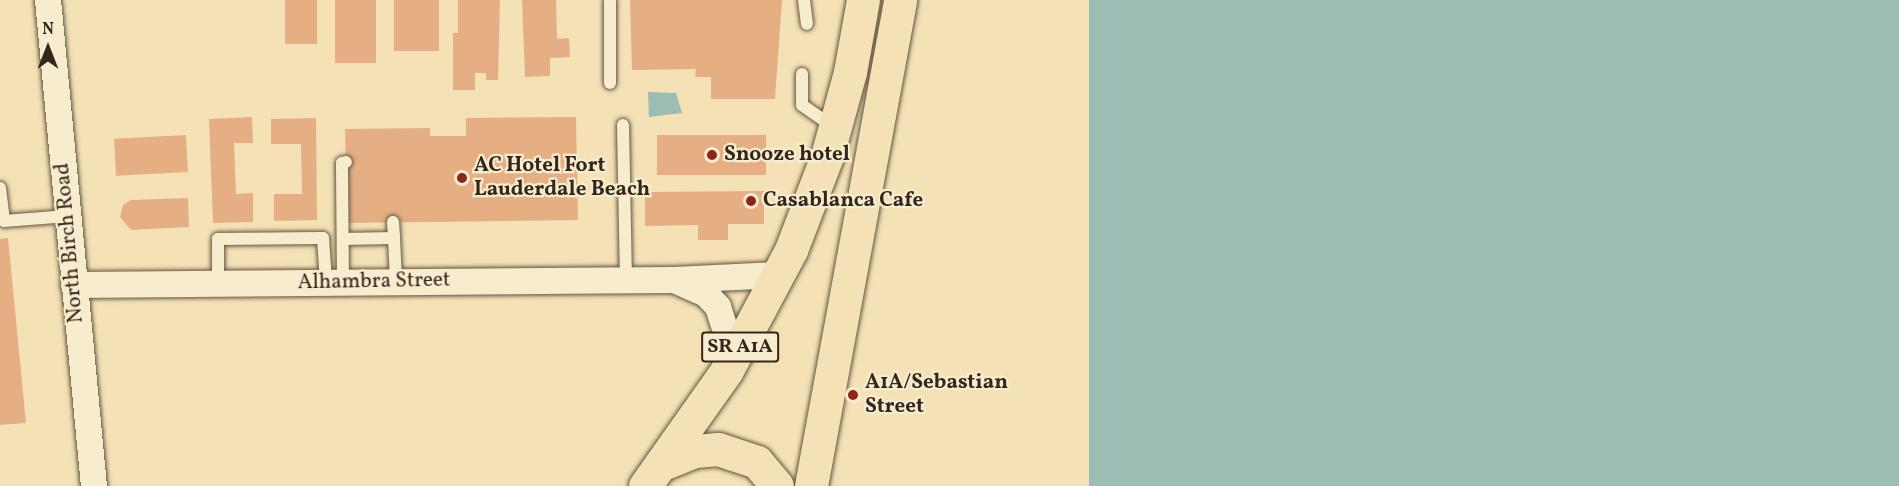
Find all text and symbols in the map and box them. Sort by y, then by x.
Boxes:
north arrow [18,18,78,78]
text: N [42,19,54,41]
place label: Snooze hotel [724,142,850,168]
marker: Snooze hotel [705,148,719,162]
place label: AC Hotel Fort Lauderdale Beach [474,153,650,203]
street label: North Birch Road [50,162,90,324]
marker: AC Hotel Fort Lauderdale Beach [455,171,469,185]
place label: Casablanca Cafe [763,188,923,214]
marker: Casablanca Cafe [744,194,758,208]
street label: Alhambra Street [297,268,451,296]
road number: SR A1A [701,330,779,364]
place label: A1A/Sebastian Street [865,370,1008,420]
marker: A1A/Sebastian Street [846,388,860,402]

